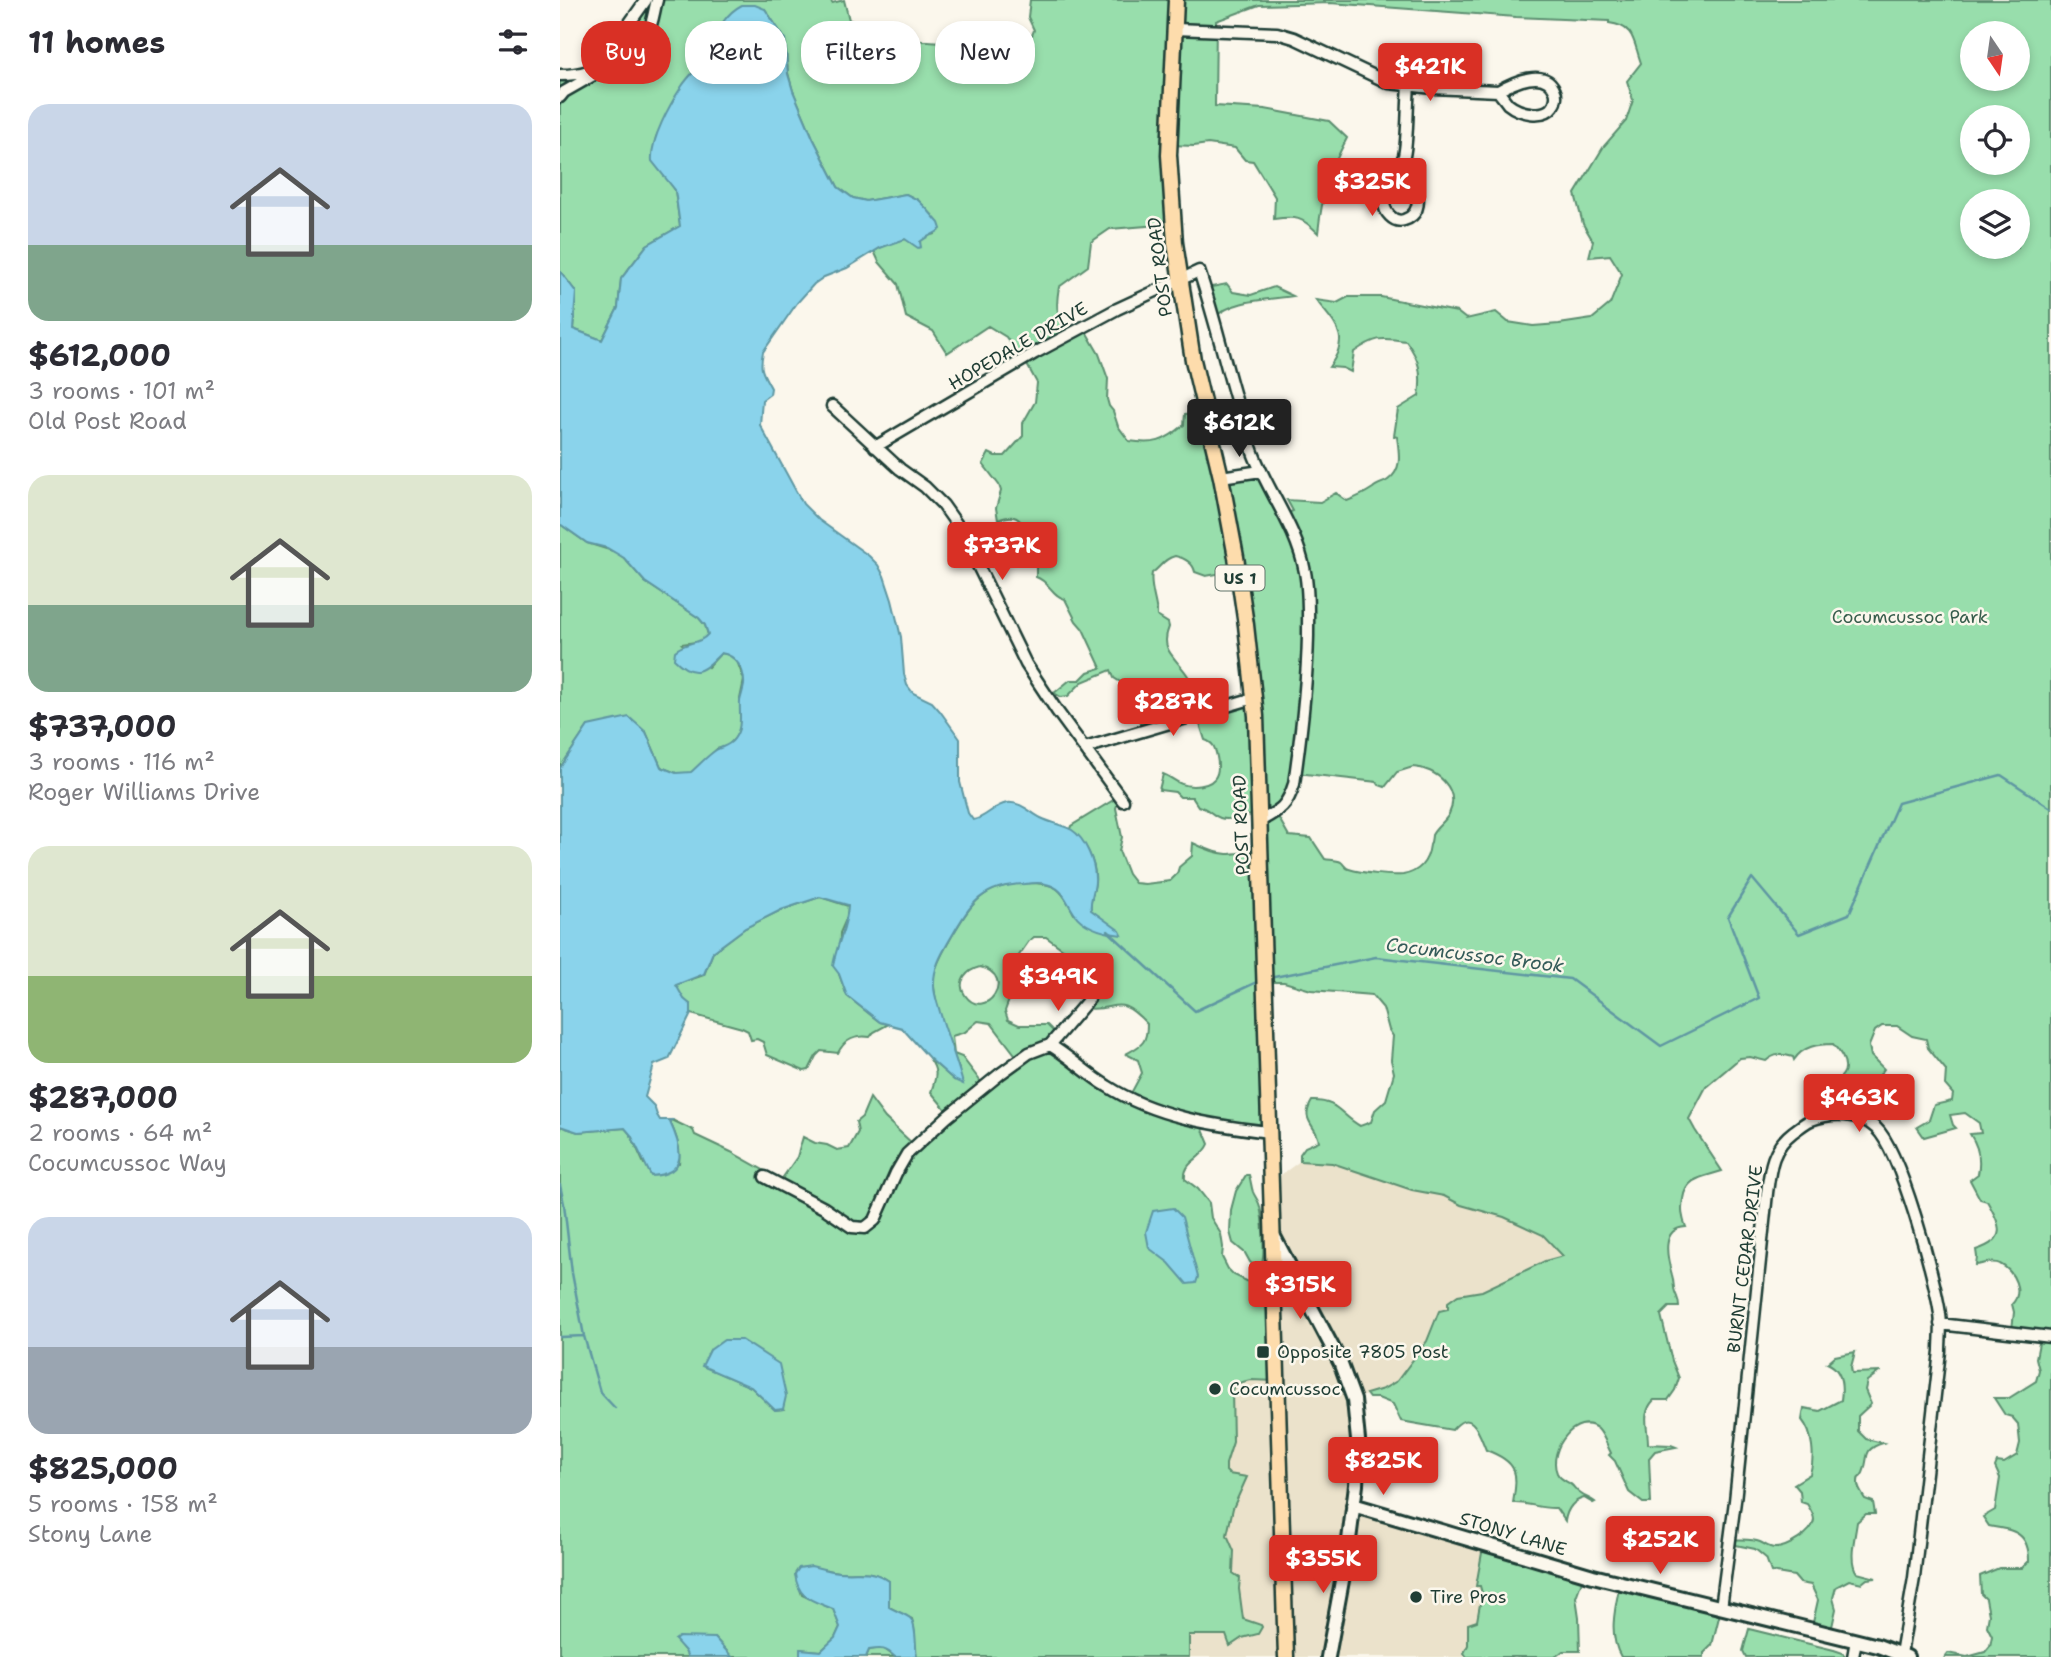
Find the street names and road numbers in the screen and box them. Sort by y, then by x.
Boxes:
street label: POST ROAD [1142,216,1178,318]
street label: HOPEDALE DRIVE [944,296,1092,396]
road number: US 1 [1216,566,1264,590]
street label: POST ROAD [1227,774,1255,876]
street label: BURNT CEDAR DRIVE [1722,1164,1768,1354]
street label: STONY LANE [1457,1506,1569,1562]

